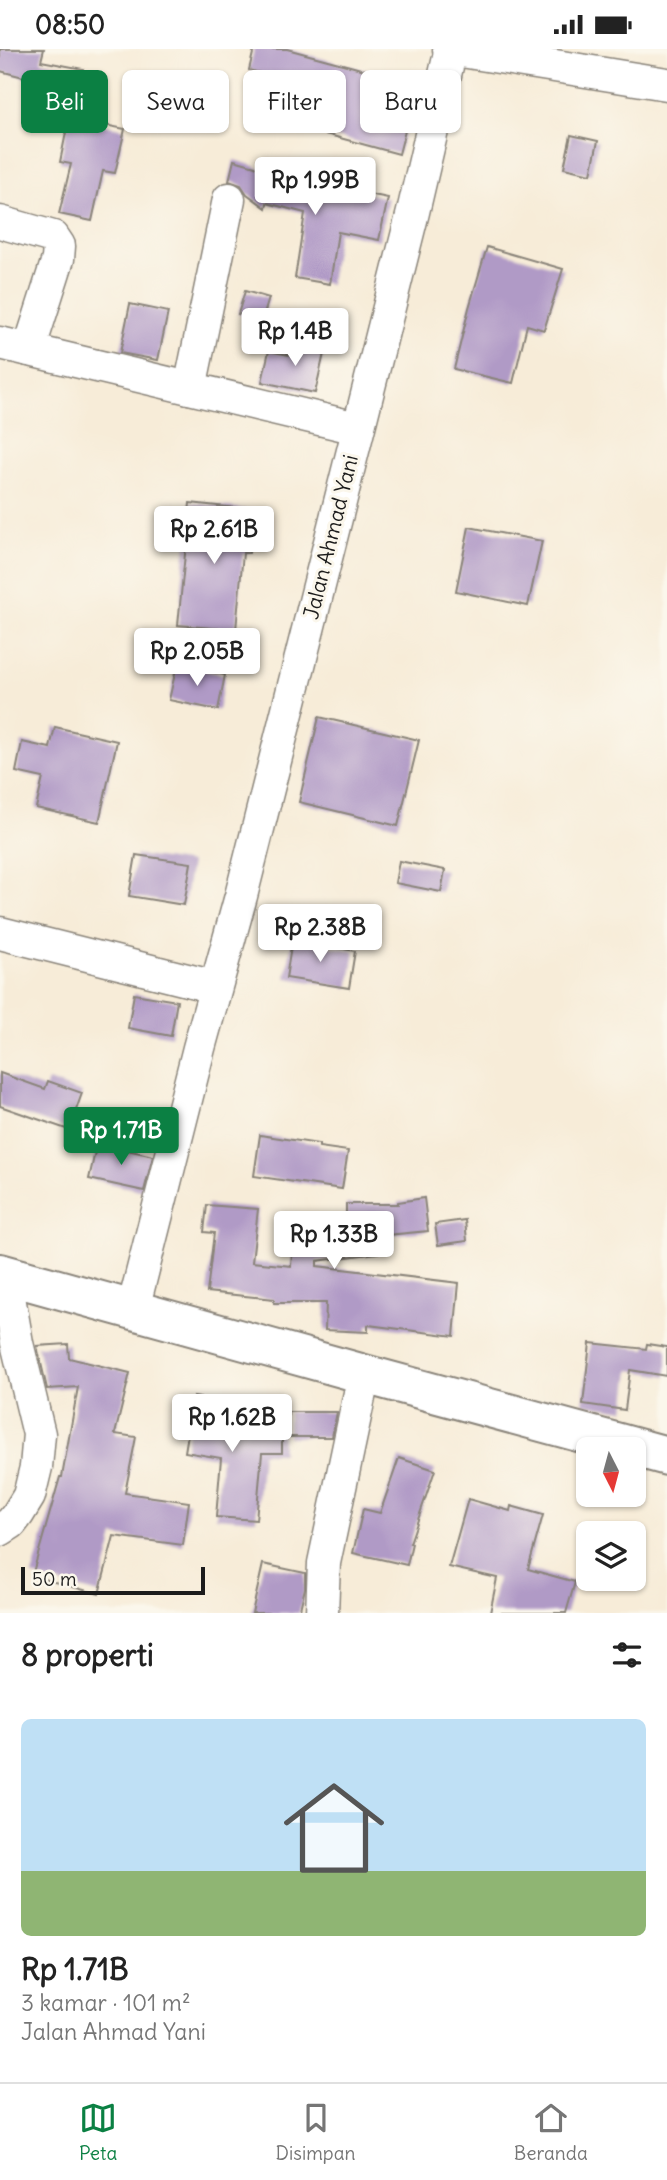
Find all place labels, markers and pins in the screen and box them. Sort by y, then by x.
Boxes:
pin: Rp 1.99B [243,157,387,217]
pin: Rp 1.4B [230,309,360,368]
pin: Rp 2.61B [142,507,286,566]
pin: Rp 2.05B [125,629,269,688]
pin: Rp 2.38B [248,905,392,964]
pin: Rp 1.71B [49,1107,193,1167]
pin: Rp 1.33B [262,1211,406,1271]
pin: Rp 1.62B [160,1395,304,1454]

